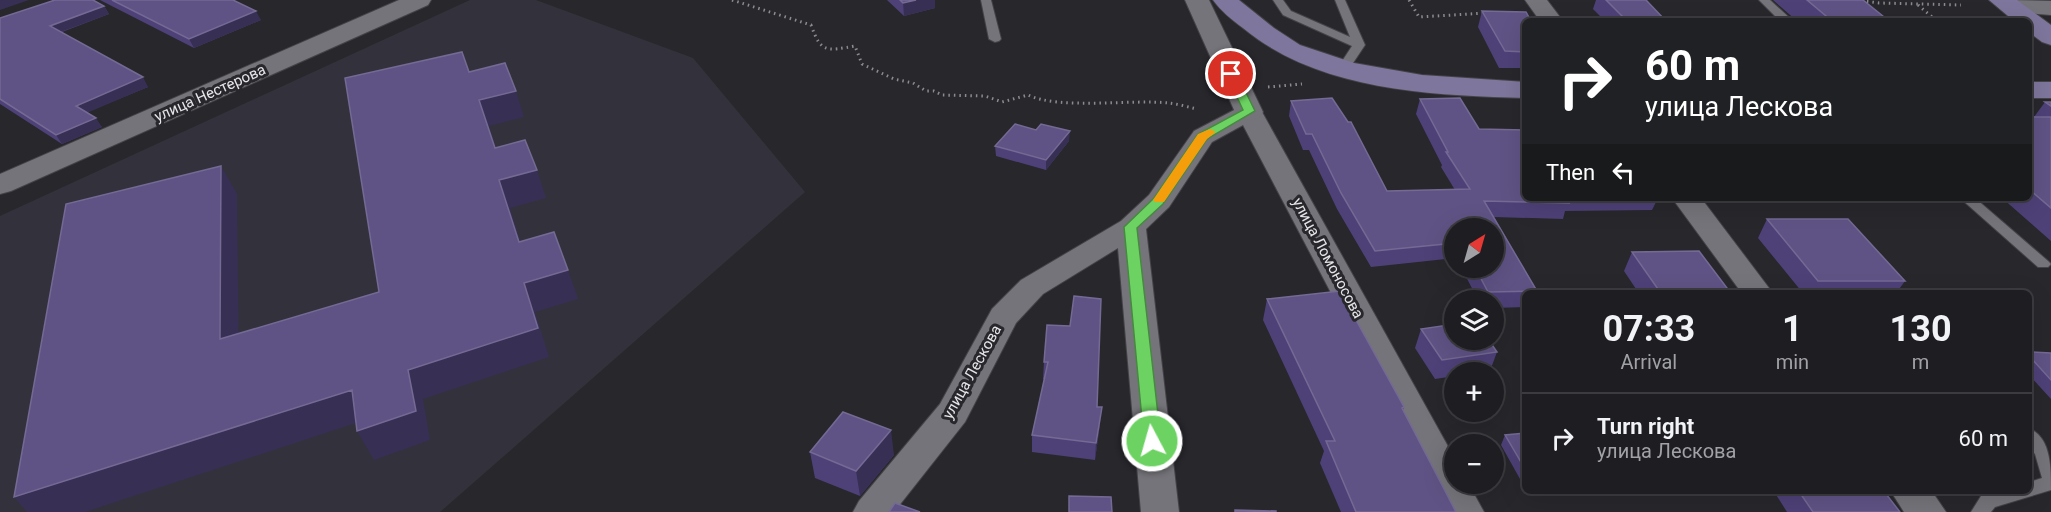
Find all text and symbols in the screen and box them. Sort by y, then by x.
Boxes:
text: 60 m [1645,41,1740,90]
icon: right [1546,42,1624,120]
pin [1205,48,1256,99]
icon: arrive [1214,57,1247,90]
street label: улица Нестерова [152,60,268,126]
text: улица Лескова [1645,91,1833,123]
icon: left [1607,156,1640,189]
text: Then [1546,160,1595,185]
street label: улица Ломоносова [1289,195,1367,321]
north arrow [1444,218,1504,278]
map controls [1444,218,1504,494]
button: layers [1444,290,1504,350]
text: 07:33 [1602,308,1695,350]
text: 1 [1782,308,1803,350]
text: 130 [1890,308,1952,350]
street label: улица Лескова [939,322,1005,422]
text: Arrival [1620,350,1677,374]
text: min [1776,350,1809,374]
text: m [1912,350,1929,374]
button: + [1444,362,1504,422]
position arrow [1120,409,1184,473]
text: Turn right [1597,414,1694,439]
icon: right [1546,422,1579,455]
text: 60 m [1959,426,2008,451]
button: − [1444,434,1504,494]
text: улица Лескова [1597,439,1736,463]

